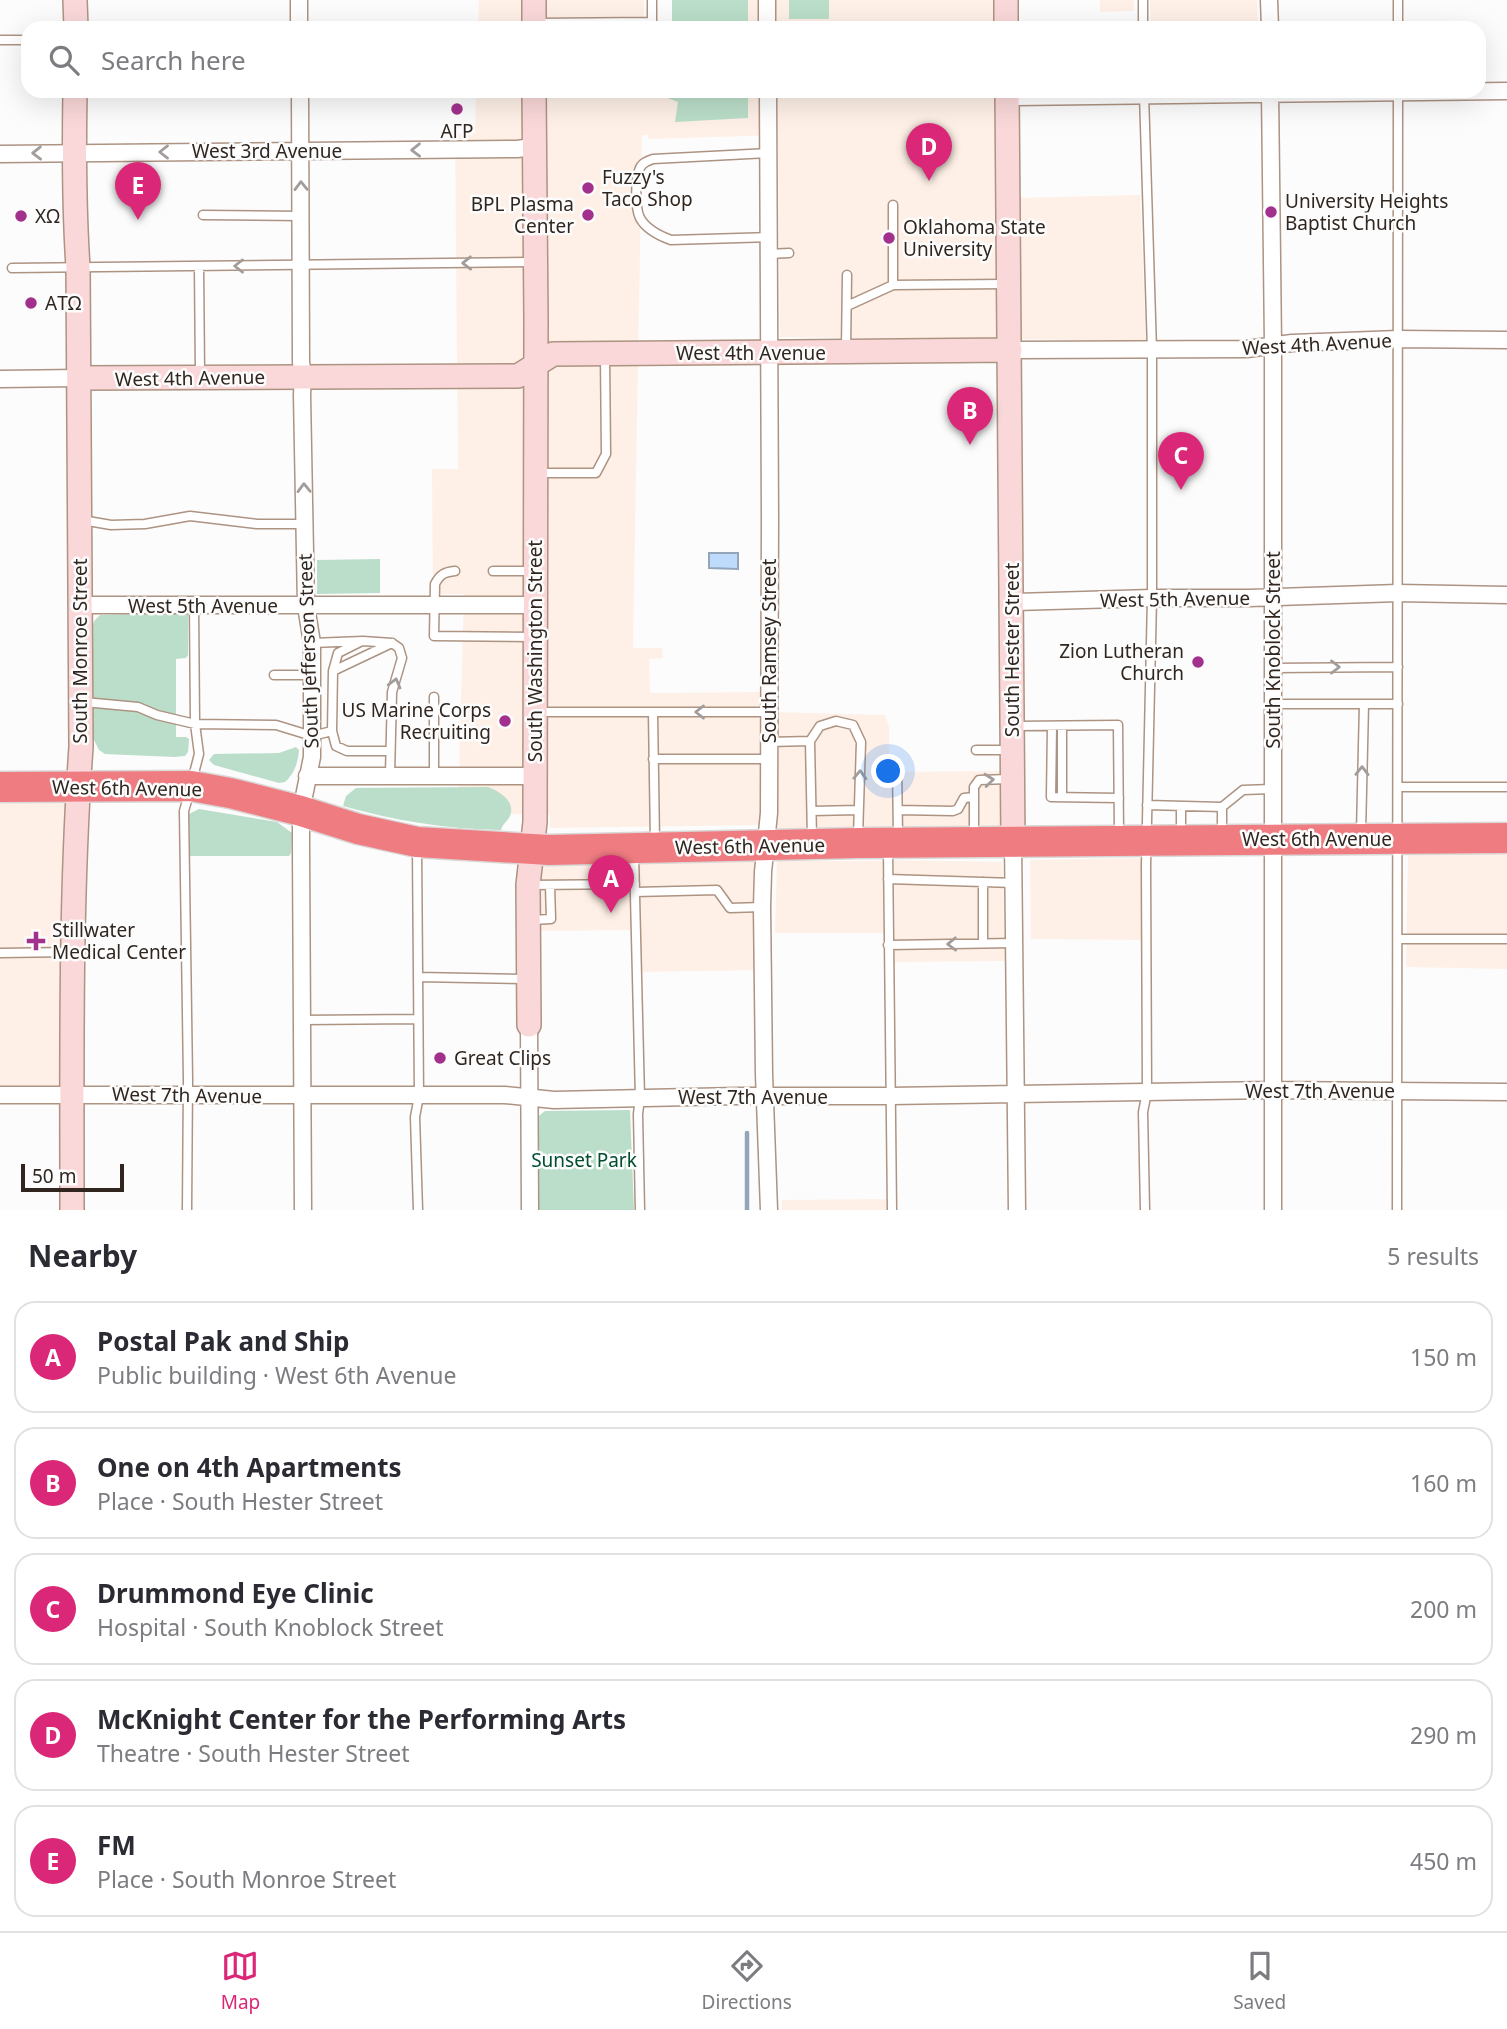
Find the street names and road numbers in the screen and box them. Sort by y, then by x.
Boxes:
street label: West 3rd Avenue [192,138,342,164]
street label: West 4th Avenue [1241,327,1393,361]
street label: West 4th Avenue [676,340,826,366]
street label: West 4th Avenue [115,364,265,392]
street label: South Washington Street [522,540,548,762]
street label: South Knoblock Street [1260,551,1286,749]
street label: South Jefferson Street [292,553,324,749]
street label: South Monroe Street [67,558,93,744]
street label: South Ramsey Street [756,559,782,743]
street label: South Hester Street [999,563,1025,737]
street label: West 5th Avenue [1100,585,1250,613]
street label: West 5th Avenue [128,593,278,619]
street label: West 6th Avenue [52,774,202,802]
street label: West 6th Avenue [1242,826,1392,852]
street label: West 6th Avenue [675,832,825,860]
street label: West 7th Avenue [1245,1078,1395,1104]
street label: West 7th Avenue [112,1081,262,1109]
street label: West 7th Avenue [678,1084,828,1110]

